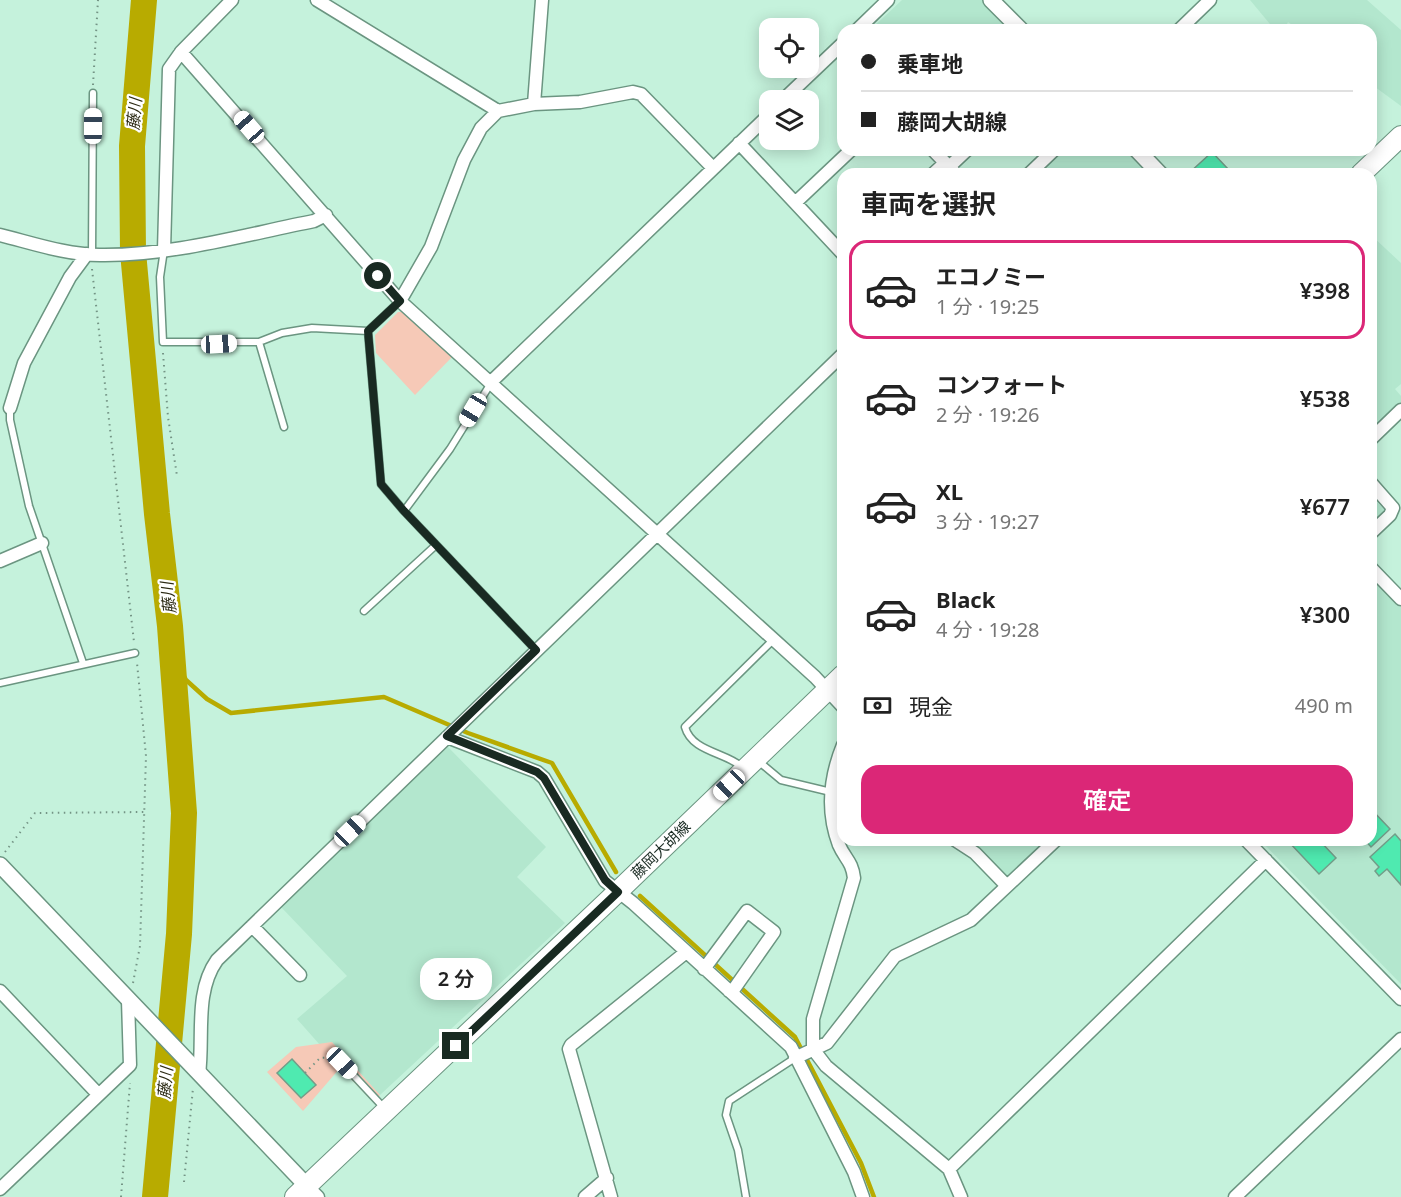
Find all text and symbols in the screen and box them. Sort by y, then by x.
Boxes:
map controls [759,18,819,150]
button: locate [759,18,819,78]
text: 乗車地 [897,48,963,78]
button: layers [759,90,819,150]
water label: 藤川 [122,95,147,131]
text: 藤岡大胡線 [897,106,1007,136]
car [84,108,102,144]
car [230,108,268,146]
text: 車両を選択 [861,185,996,222]
text: エコノミー [936,261,1046,291]
route start [364,262,391,289]
icon: car [864,263,918,317]
text: ¥398 [1300,275,1350,305]
text: 1 分 · 19:25 [936,293,1040,320]
car [201,334,237,354]
text: コンフォート [936,369,1067,399]
icon: car [864,371,918,425]
text: ¥538 [1300,383,1350,413]
car [456,390,490,430]
text: 2 分 · 19:26 [936,401,1040,428]
text: XL [936,476,963,506]
icon: car [864,479,918,533]
text: ¥677 [1300,491,1350,521]
text: 3 分 · 19:27 [936,508,1040,535]
water label: 藤川 [155,579,181,615]
text: Black [936,584,995,614]
icon: car [864,587,918,641]
text: ¥300 [1300,599,1350,629]
text: 4 分 · 19:28 [936,616,1040,643]
icon: cash [861,689,894,722]
text: 現金 [909,691,953,721]
text: 490 m [1295,692,1353,719]
button: 確定 [861,765,1353,834]
car [710,766,748,804]
car [331,812,369,850]
street label: 藤岡大胡線 [626,816,694,883]
callout: 2 分 [420,959,492,1001]
text: 2 分 [438,965,474,992]
route end [442,1032,469,1059]
car [323,1044,361,1082]
water label: 藤川 [153,1064,178,1100]

